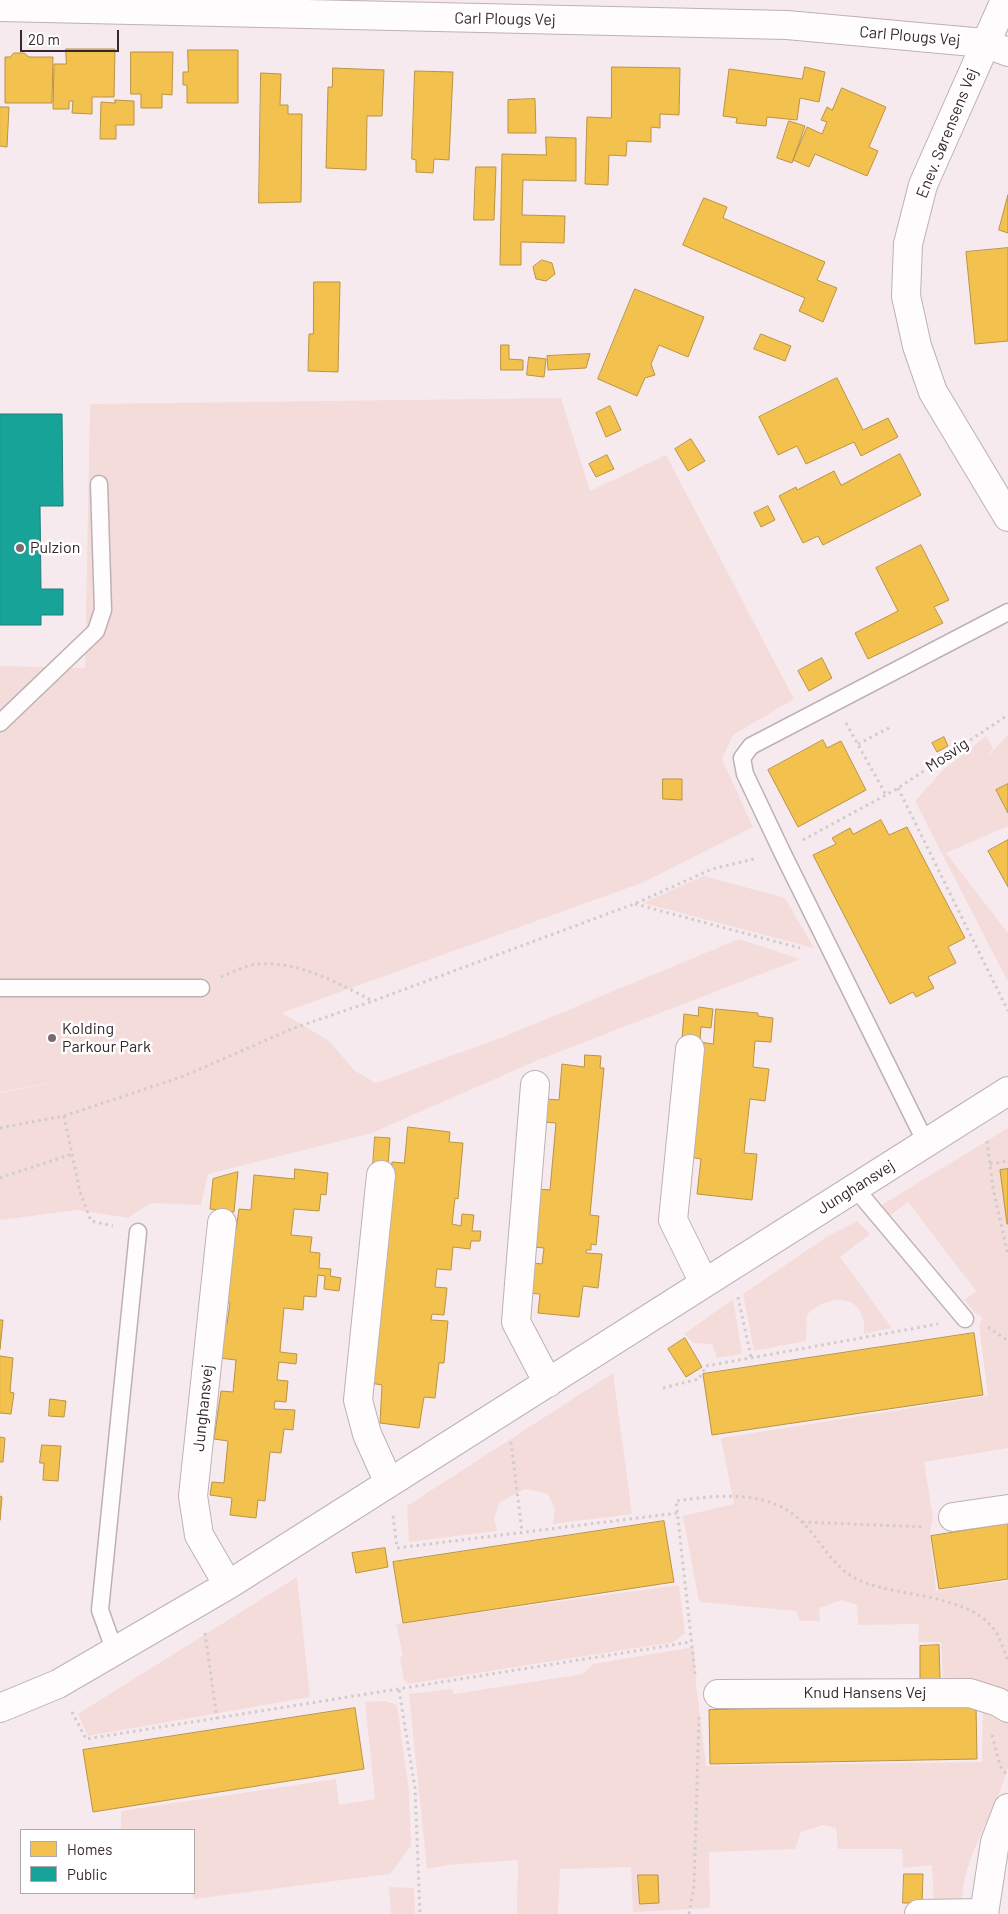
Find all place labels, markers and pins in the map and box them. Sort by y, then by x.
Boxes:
place label: Pulzion [30,538,80,558]
marker: Pulzion [14,542,26,554]
place label: Kolding Parkour Park [62,1019,151,1057]
marker: Kolding Parkour Park [46,1032,58,1044]

